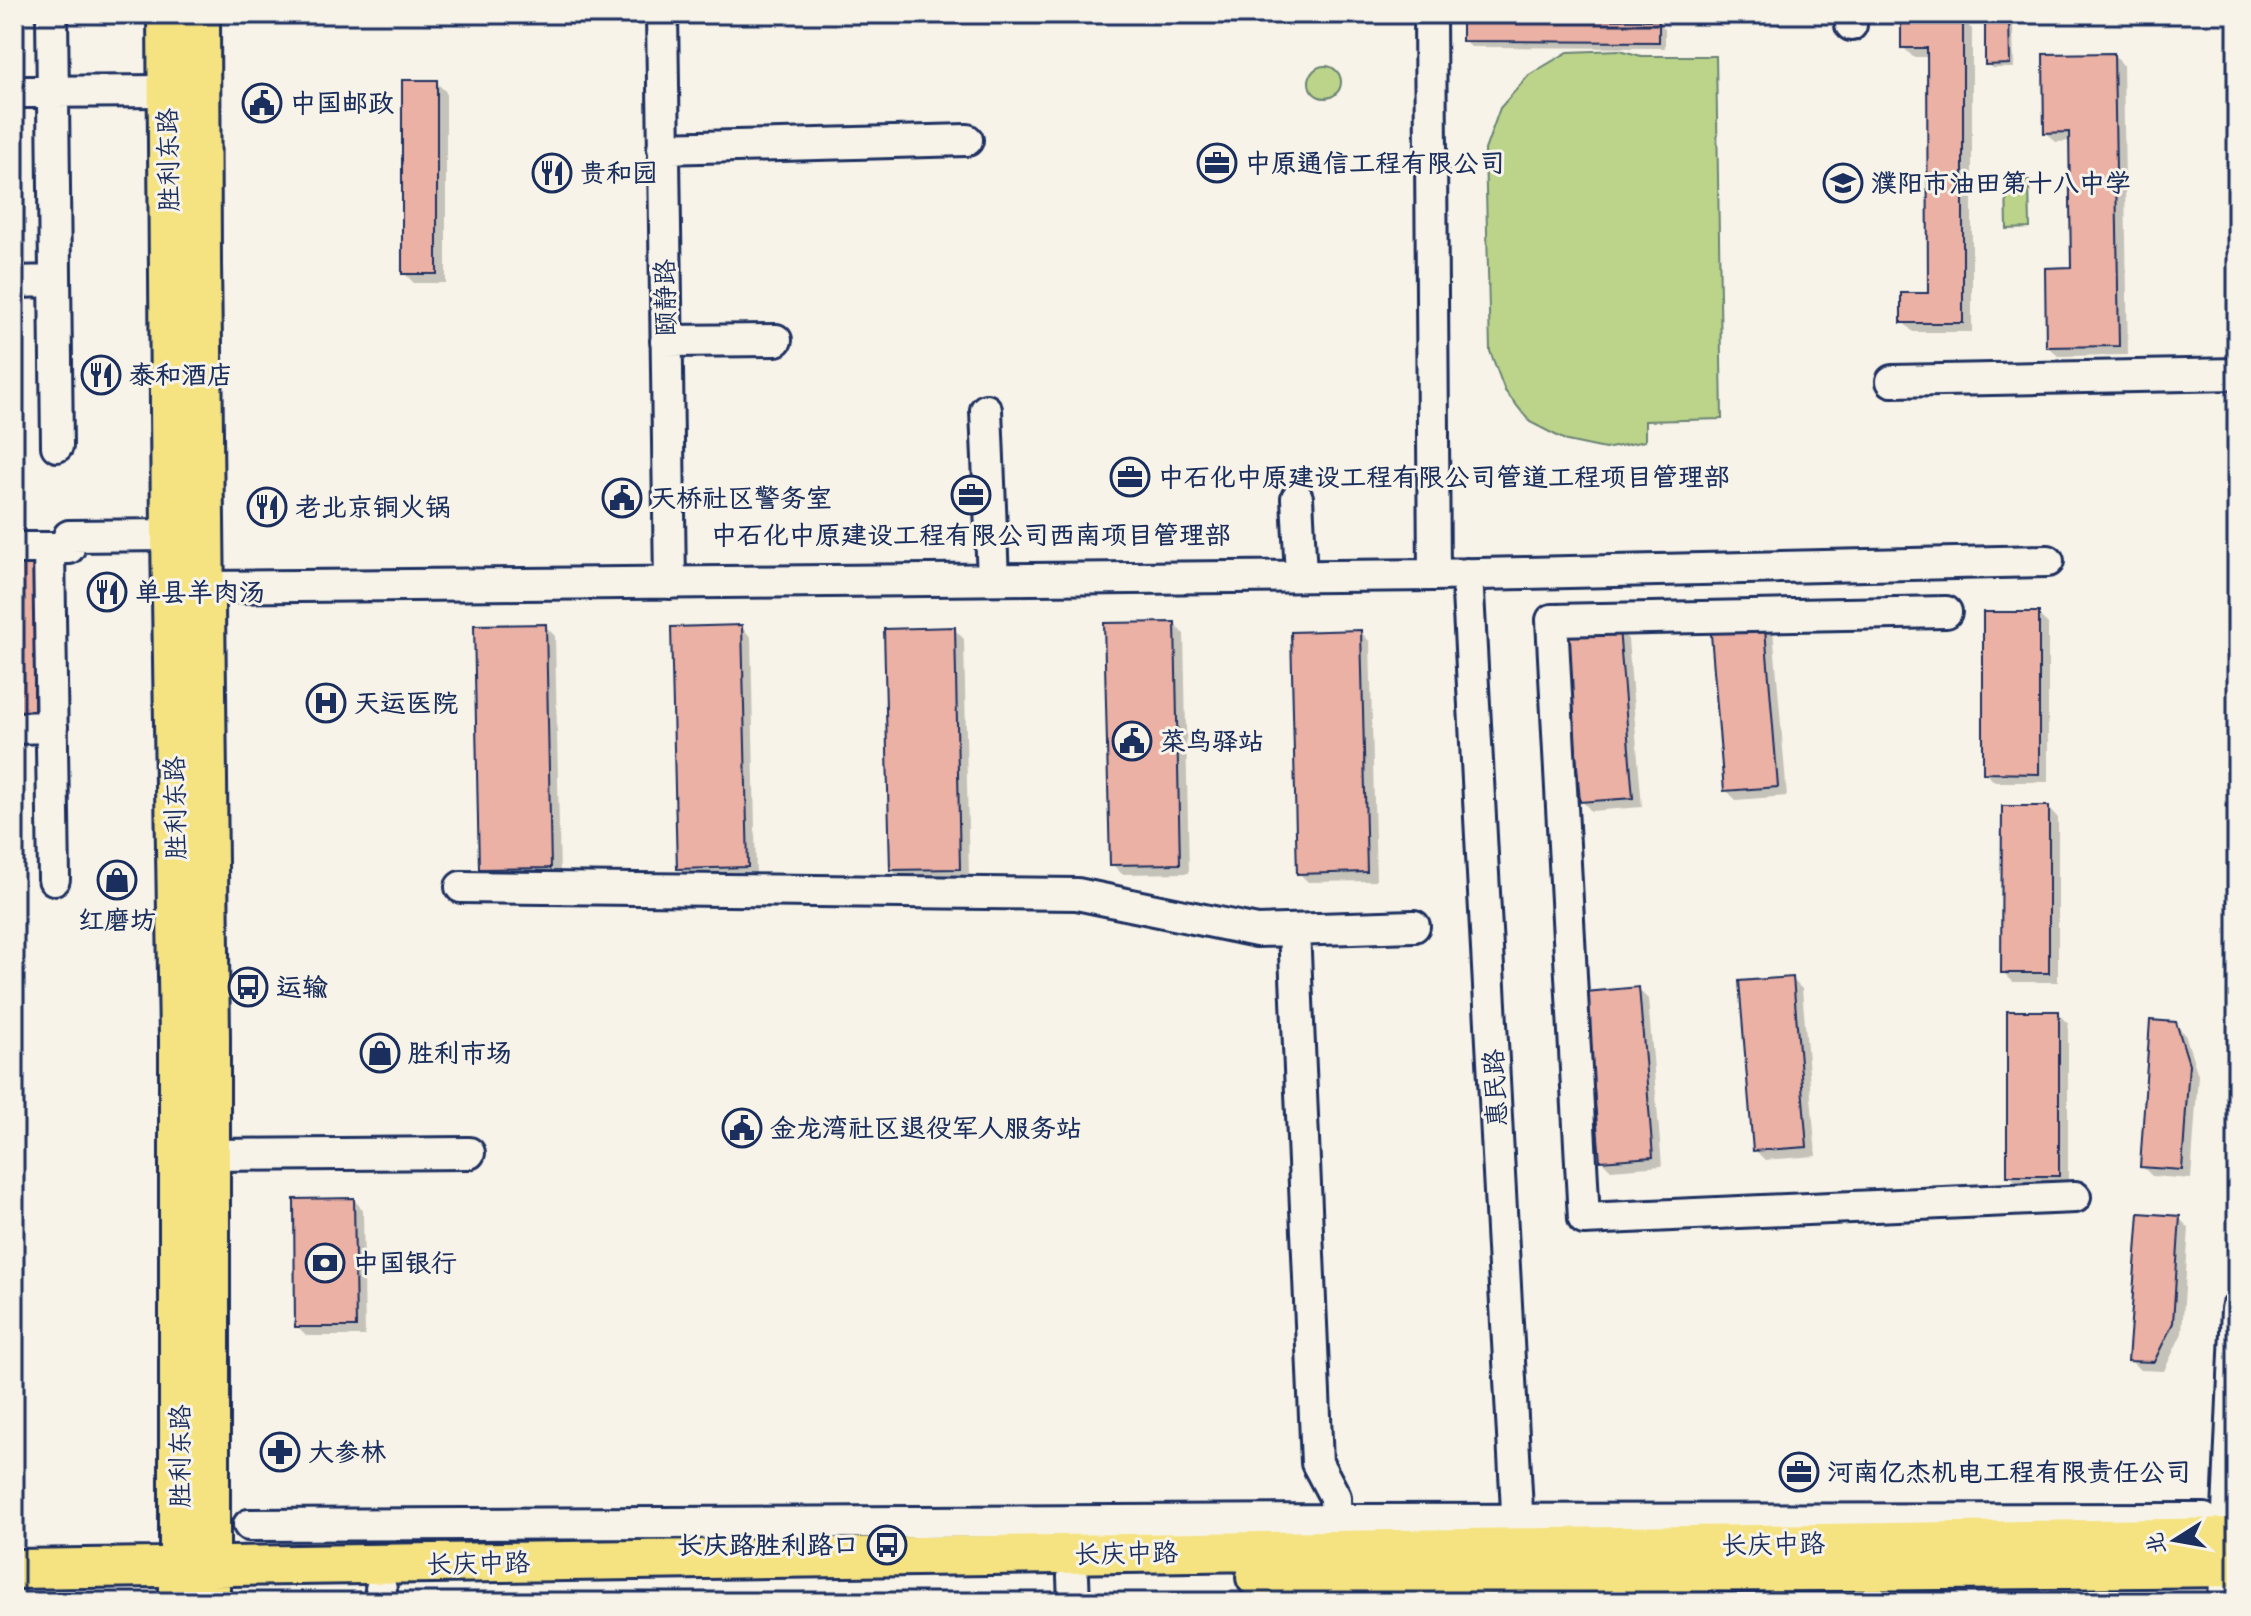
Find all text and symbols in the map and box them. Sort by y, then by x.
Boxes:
public building icon: 中国邮政 [241,82,283,124]
place label: 中国邮政 [290,87,394,119]
street label: 胜利东路 [151,108,185,212]
office icon: 中原通信工程有限公司 [1196,142,1238,184]
place label: 中原通信工程有限公司 [1245,147,1505,179]
restaurant icon: 贵和园 [531,152,573,194]
place label: 贵和园 [580,157,658,189]
school or university icon: 濮阳市油田第十八中学 [1822,162,1864,204]
place label: 濮阳市油田第十八中学 [1871,167,2131,199]
street label: 颐静路 [648,259,682,337]
restaurant icon: 泰和酒店 [80,354,122,396]
place label: 泰和酒店 [129,359,233,391]
office icon: 中石化中原建设工程有限公司管道工程项目管理部 [1109,456,1151,498]
place label: 中石化中原建设工程有限公司管道工程项目管理部 [1158,461,1730,493]
office icon: 中石化中原建设工程有限公司西南项目管理部 [950,474,992,516]
public building icon: 天桥社区警务室 [601,477,643,519]
place label: 天桥社区警务室 [650,482,832,514]
restaurant icon: 老北京铜火锅 [246,486,288,528]
place label: 老北京铜火锅 [295,491,451,523]
place label: 中石化中原建设工程有限公司西南项目管理部 [711,519,1231,551]
restaurant icon: 单县羊肉汤 [86,571,128,613]
place label: 单县羊肉汤 [135,576,265,608]
hospital icon: 天运医院 [305,682,347,724]
place label: 天运医院 [354,687,458,719]
public building icon: 菜鸟驿站 [1111,720,1153,762]
place label: 菜鸟驿站 [1160,725,1264,757]
street label: 胜利东路 [158,756,192,860]
shop icon: 红磨坊 [96,859,138,901]
place label: 红磨坊 [78,904,156,936]
bus stop icon: 运输 [227,966,269,1008]
place label: 运输 [276,971,328,1003]
shop icon: 胜利市场 [359,1032,401,1074]
place label: 胜利市场 [408,1037,512,1069]
street label: 惠民路 [1477,1048,1513,1128]
public building icon: 金龙湾社区退役军人服务站 [721,1107,763,1149]
place label: 金龙湾社区退役军人服务站 [770,1112,1082,1144]
bank icon: 中国银行 [304,1242,346,1284]
place label: 中国银行 [353,1247,457,1279]
street label: 胜利东路 [164,1404,196,1508]
pharmacy icon: 大参林 [259,1431,301,1473]
place label: 大参林 [308,1436,386,1468]
office icon: 河南亿杰机电工程有限责任公司 [1778,1451,1820,1493]
place label: 河南亿杰机电工程有限责任公司 [1827,1456,2191,1488]
north arrow [2135,1500,2215,1580]
bus stop icon: 长庆路胜利路口 [866,1524,908,1566]
street label: 长庆中路 [1721,1527,1825,1561]
place label: 长庆路胜利路口 [677,1529,859,1561]
text: 北 [2141,1530,2171,1557]
street label: 长庆中路 [1074,1536,1178,1570]
street label: 长庆中路 [426,1546,530,1580]

